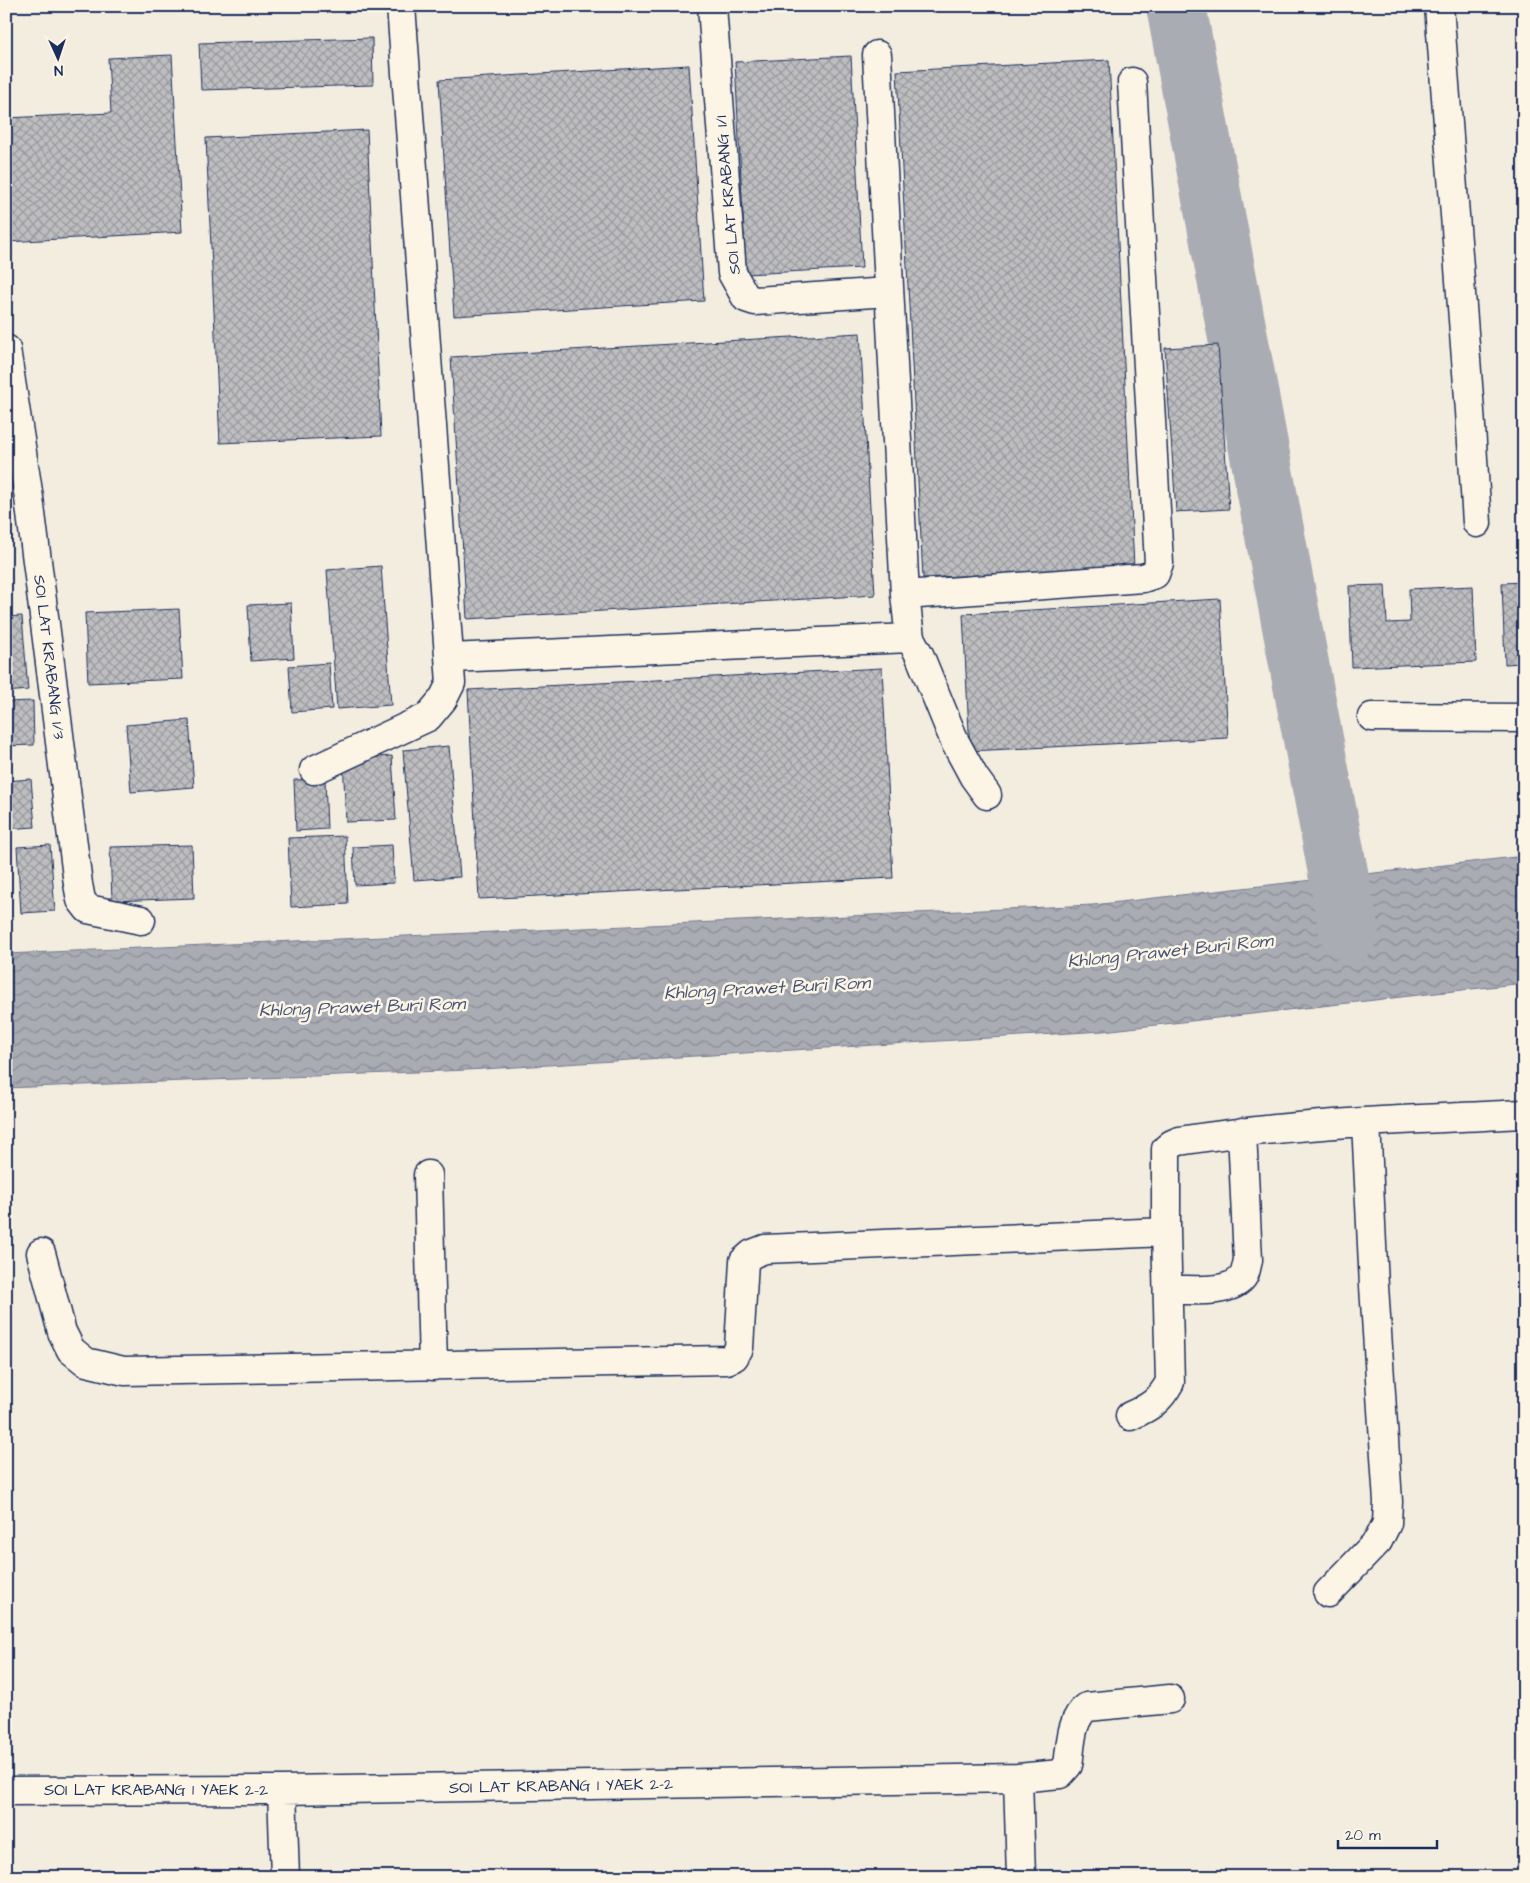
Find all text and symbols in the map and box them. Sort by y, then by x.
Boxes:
north arrow [32,32,82,82]
text: N [54,60,64,80]
street label: SOI LAT KRABANG 1/1 [710,115,746,275]
street label: SOI LAT KRABANG 1/3 [28,574,70,740]
water label: Khlong Prawet Buri Rom [1066,928,1276,975]
water label: Khlong Prawet Buri Rom [663,970,873,1007]
water label: Khlong Prawet Buri Rom [258,991,468,1024]
street label: SOI LAT KRABANG 1 YAEK 2-2 [449,1773,673,1799]
street label: SOI LAT KRABANG 1 YAEK 2-2 [44,1779,268,1801]
scale bar [1338,1818,1436,1850]
text: 20 m [1345,1825,1381,1846]

